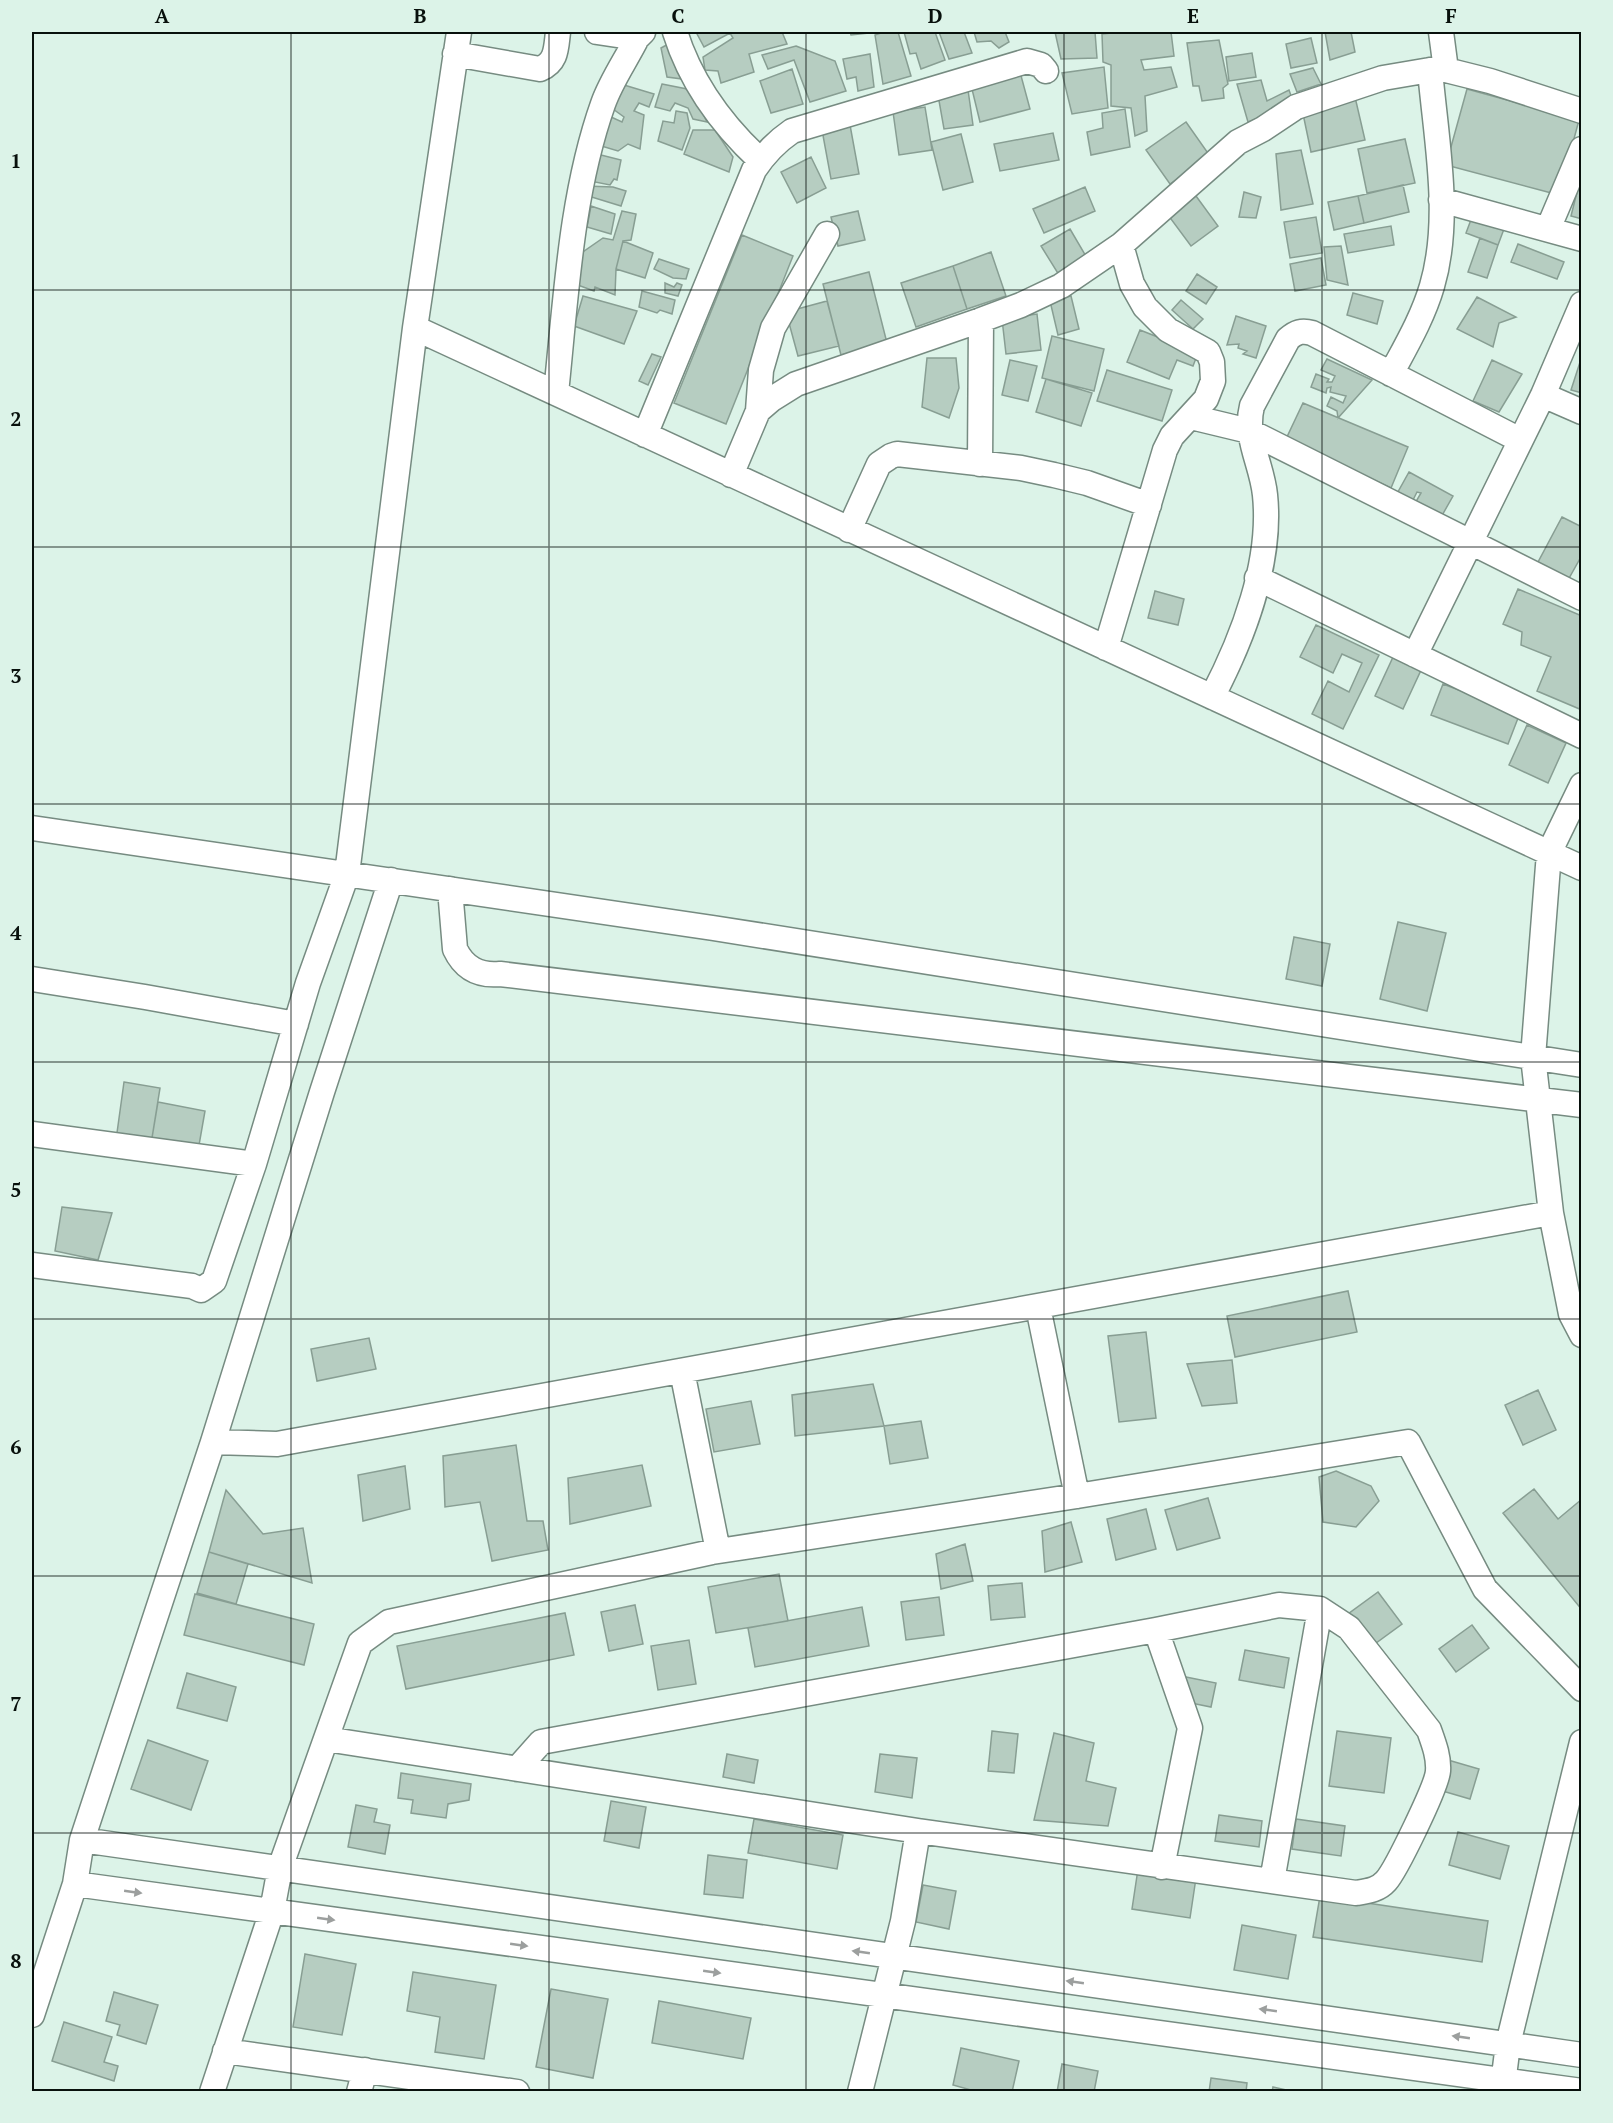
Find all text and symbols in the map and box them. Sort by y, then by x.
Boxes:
text: A [155,2,170,29]
text: B [414,2,427,29]
text: C [671,2,685,29]
text: D [928,2,942,29]
text: E [1187,2,1199,29]
text: F [1445,2,1457,29]
text: 1 [10,147,22,174]
text: 2 [10,405,22,432]
text: 3 [10,662,22,689]
text: 4 [10,919,22,946]
text: 5 [10,1176,22,1203]
text: 6 [10,1433,22,1460]
text: 7 [10,1690,22,1717]
one-way arrow [123,1887,142,1896]
one-way arrow [316,1914,335,1923]
one-way arrow [510,1941,529,1950]
text: 8 [10,1947,22,1974]
one-way arrow [852,1947,871,1956]
one-way arrow [703,1967,722,1976]
one-way arrow [1066,1978,1085,1987]
one-way arrow [1259,2005,1278,2014]
one-way arrow [1452,2033,1471,2042]

